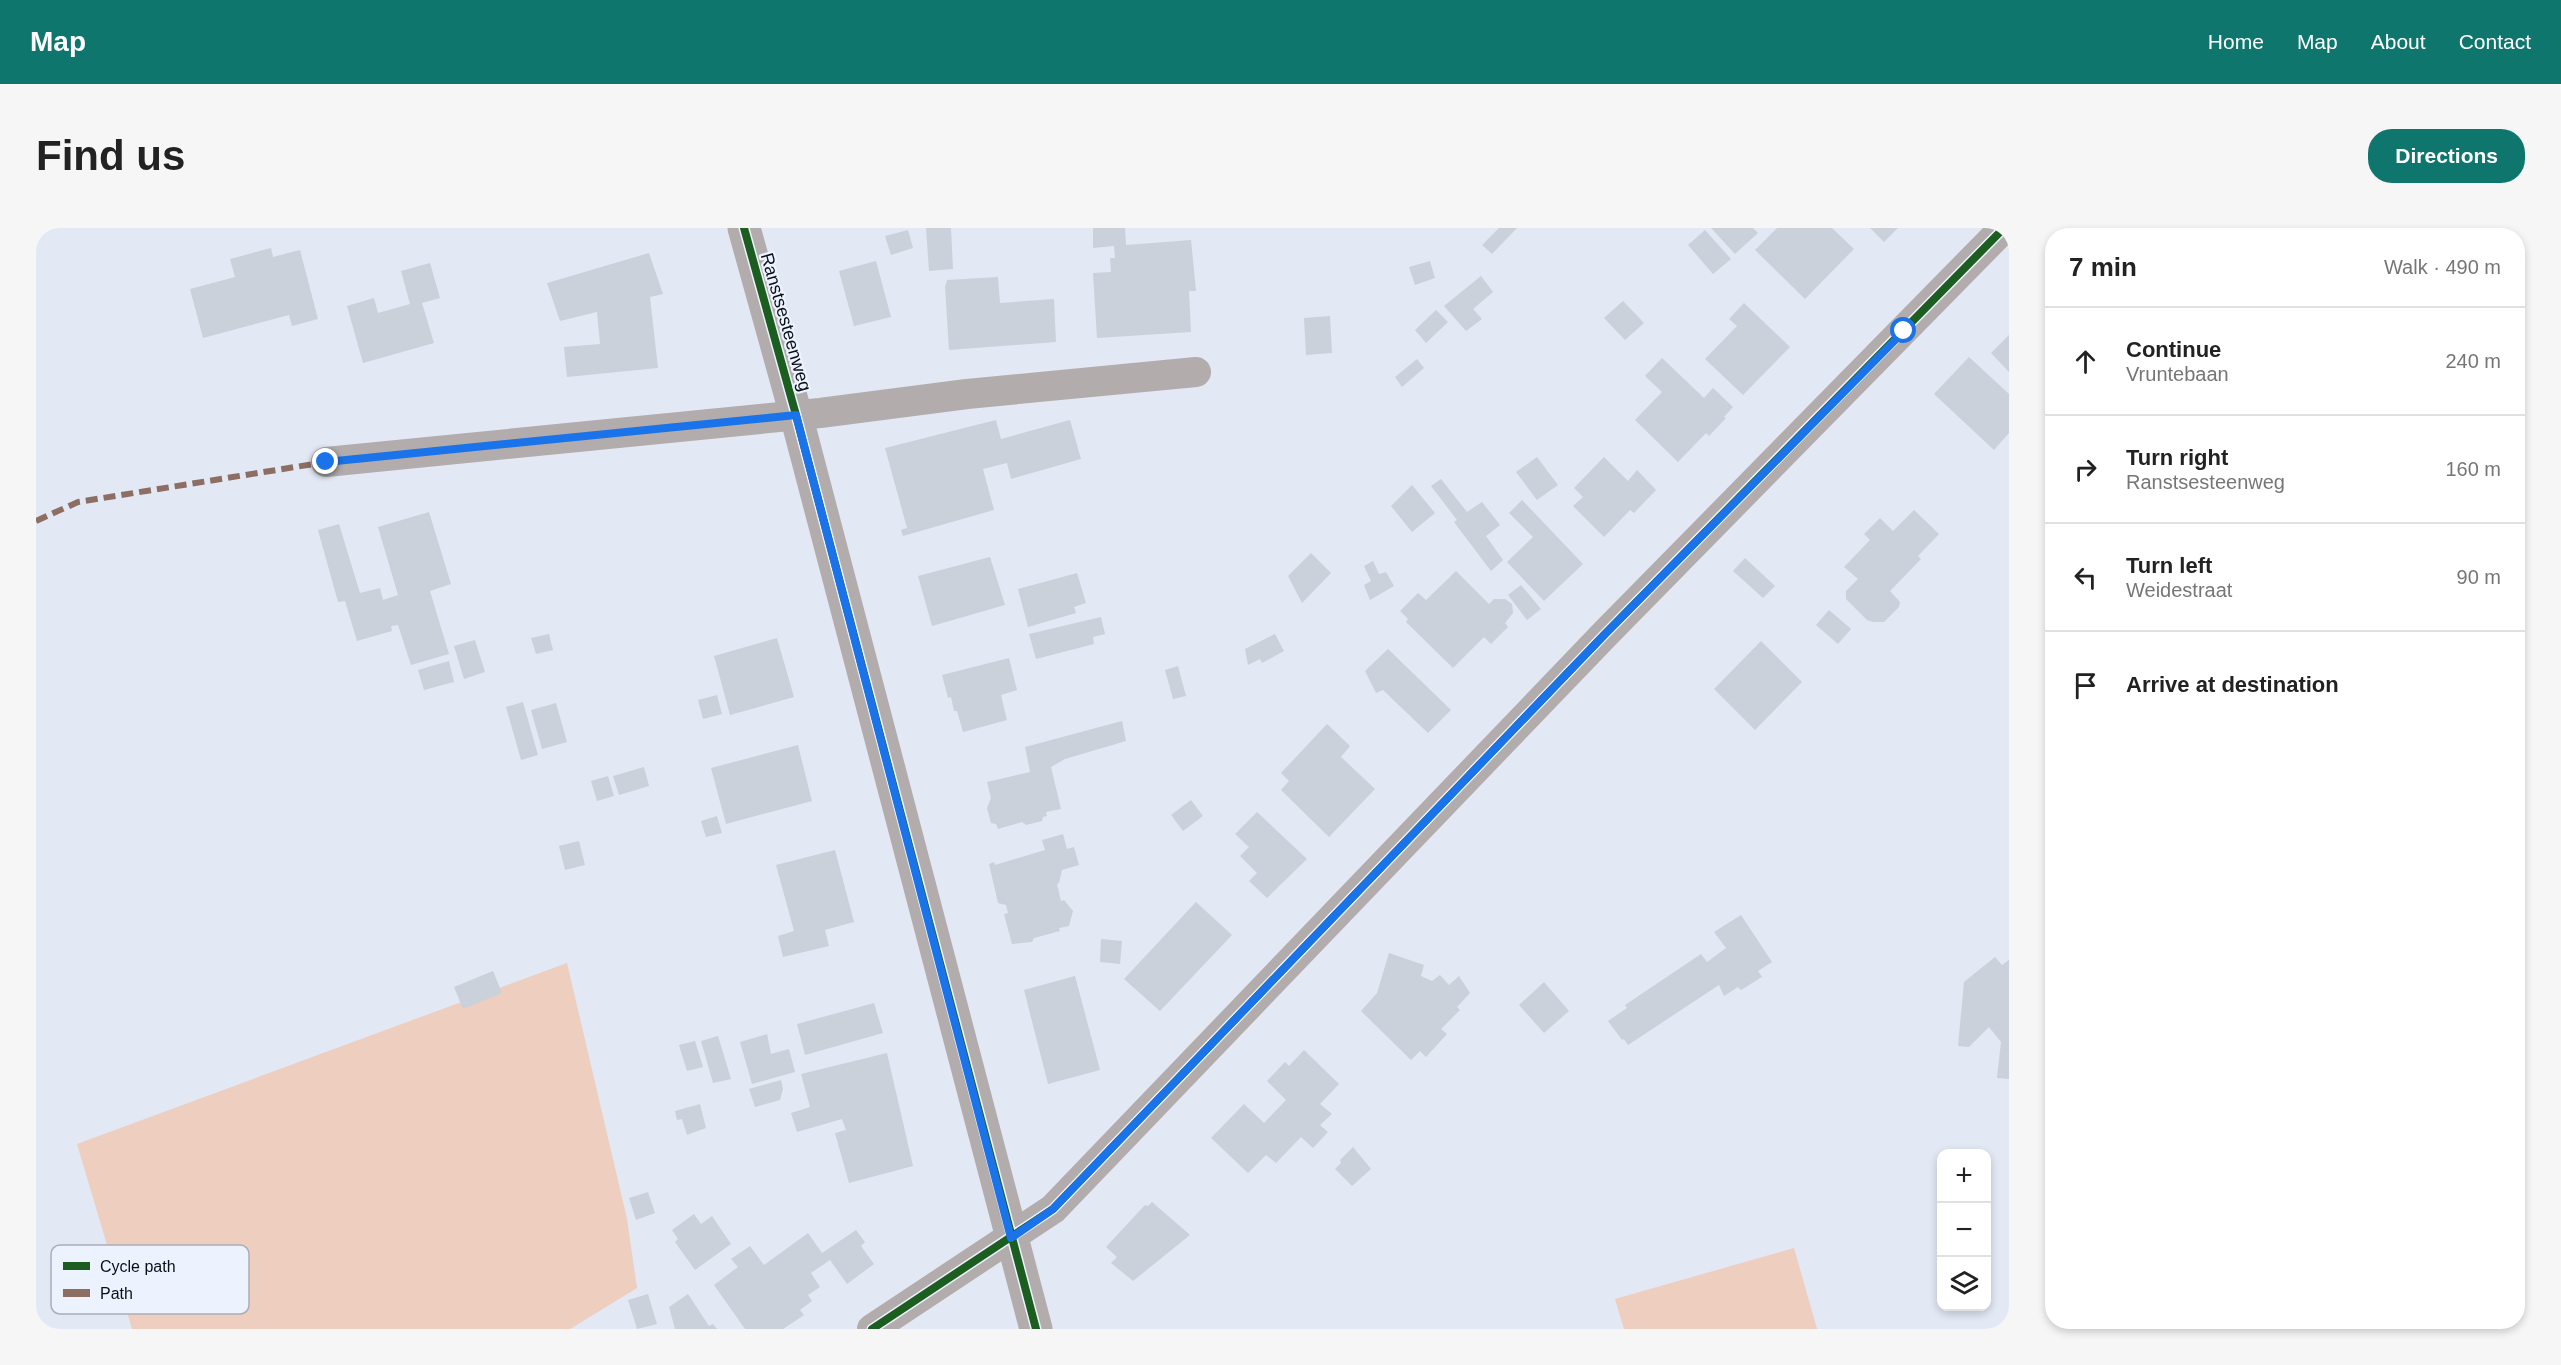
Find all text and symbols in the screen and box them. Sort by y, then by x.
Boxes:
text: Map [30,26,86,57]
text: Home [2208,30,2264,53]
text: Map [2297,30,2338,53]
text: About [2371,30,2426,53]
text: Contact [2459,30,2531,53]
button: Directions [2368,129,2525,183]
text: Find us [36,132,185,179]
street label: Ranstsesteenweg [757,250,815,394]
text: 7 min [2069,252,2137,282]
text: Walk · 490 m [2384,256,2501,278]
route start [1890,317,1916,343]
text: Continue [2126,337,2221,362]
icon: ahead [2069,345,2102,378]
text: 240 m [2445,350,2501,372]
text: Vruntebaan [2126,363,2229,385]
text: Turn right [2126,445,2228,470]
route end [312,448,338,474]
icon: right [2069,453,2102,486]
text: 160 m [2445,458,2501,480]
text: Ranstsesteenweg [2126,471,2285,493]
text: Turn left [2126,553,2212,578]
icon: left [2069,561,2102,594]
text: 90 m [2457,566,2501,588]
text: Weidestraat [2126,579,2232,601]
icon: arrive [2069,669,2102,702]
text: Arrive at destination [2126,672,2339,697]
map controls [1937,1149,1991,1311]
button: + [1937,1149,1991,1203]
button: − [1937,1203,1991,1257]
legend [51,1245,249,1314]
button: layers [1937,1257,1991,1311]
text: Cycle path [100,1258,176,1275]
text: Path [100,1285,133,1302]

